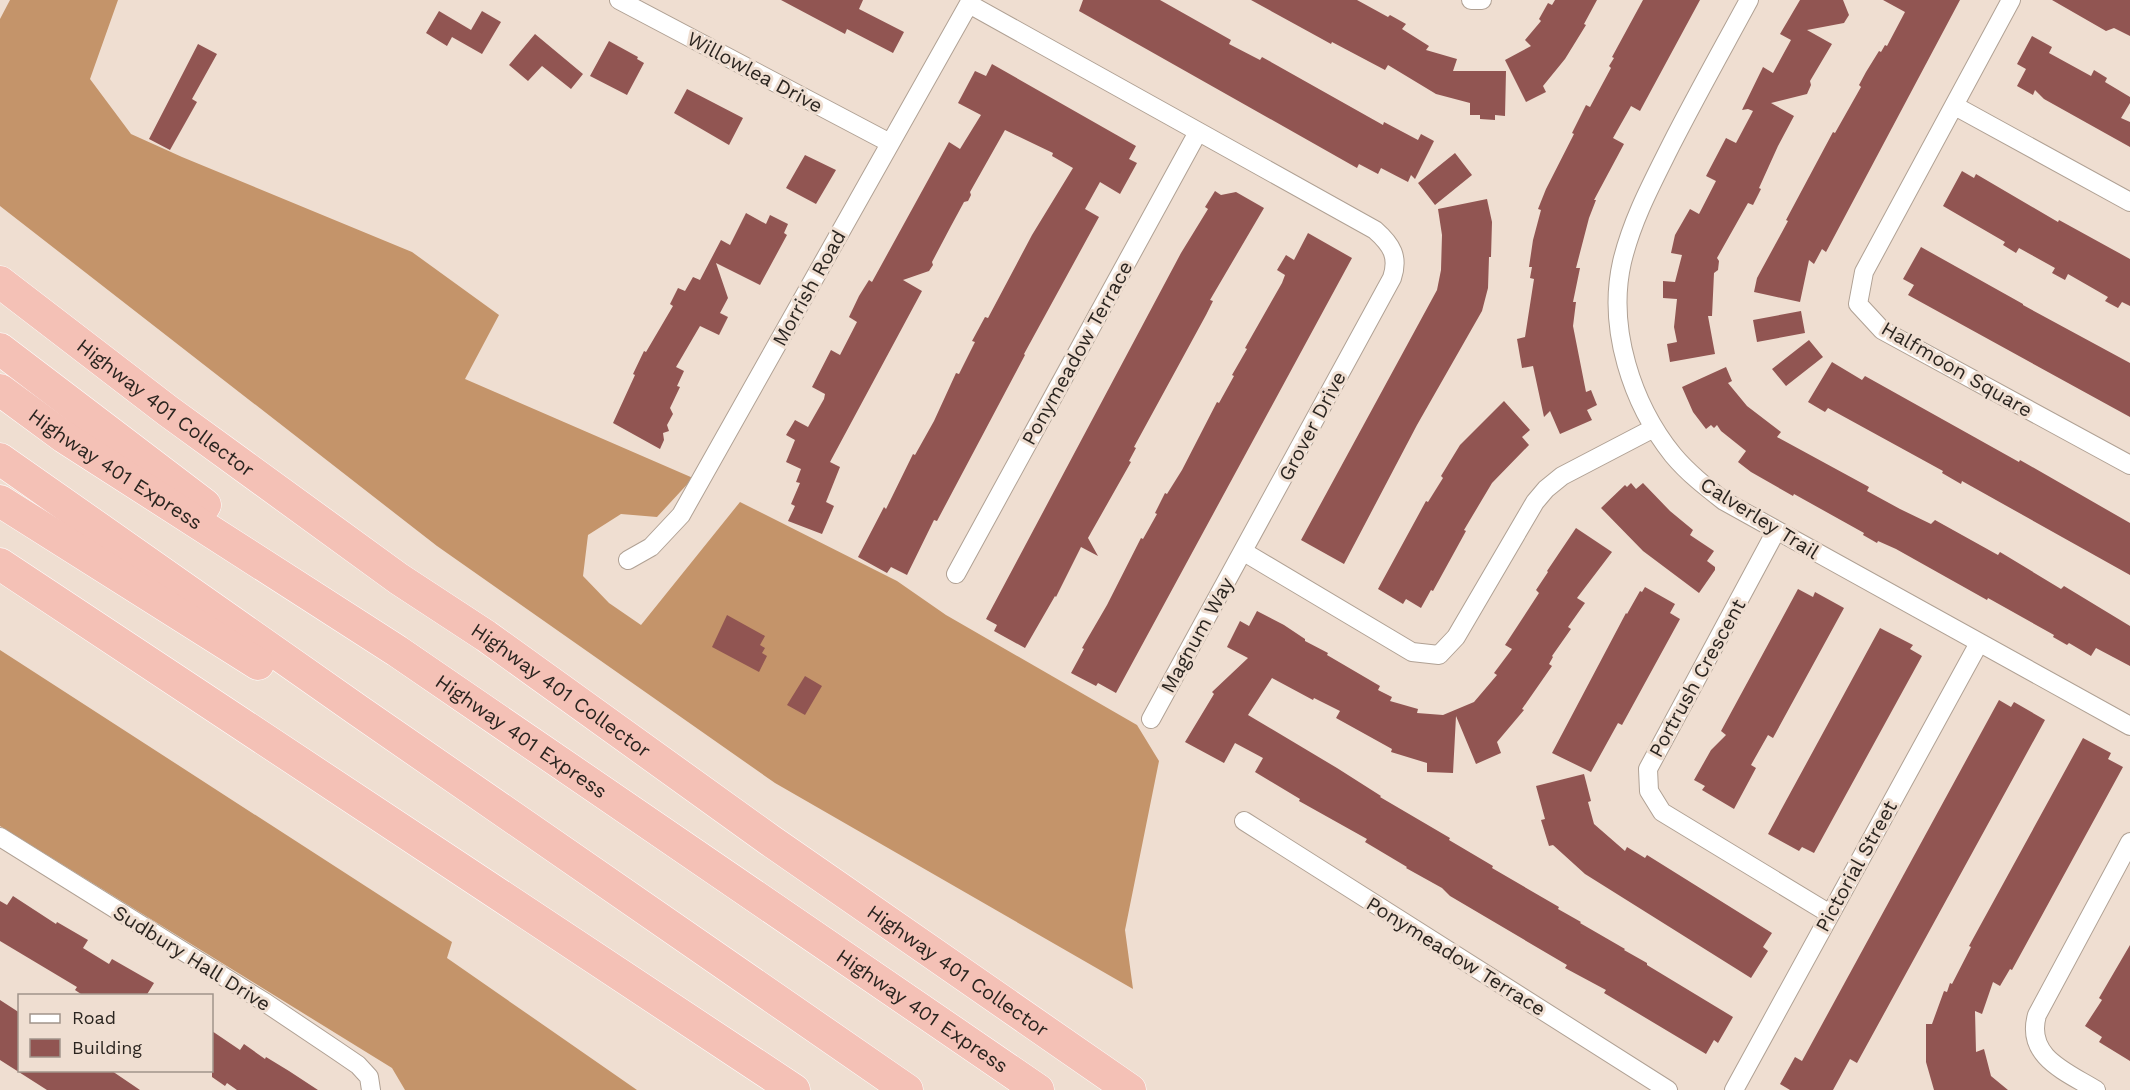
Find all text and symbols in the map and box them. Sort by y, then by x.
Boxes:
street label: Willowlea Drive [683,26,827,118]
street label: Morrish Road [767,226,851,350]
street label: Ponymeadow Terrace [1016,257,1138,449]
street label: Halfmoon Square [1877,316,2037,422]
street label: Highway 401 Collector [72,334,259,482]
street label: Grover Drive [1273,367,1351,485]
street label: Highway 401 Express [24,403,207,535]
street label: Calverley Trail [1696,472,1824,564]
street label: Magnum Way [1155,572,1239,697]
street label: Portrush Crescent [1644,594,1751,761]
street label: Highway 401 Collector [467,618,656,763]
street label: Highway 401 Express [431,669,612,803]
street label: Pictorial Street [1810,796,1902,936]
street label: Ponymeadow Terrace [1362,891,1550,1021]
street label: Highway 401 Collector [863,899,1053,1042]
street label: Sudbury Hall Drive [109,900,275,1016]
street label: Highway 401 Express [832,944,1013,1078]
legend [18,994,213,1072]
text: Road [72,1007,116,1028]
text: Building [72,1037,142,1058]

